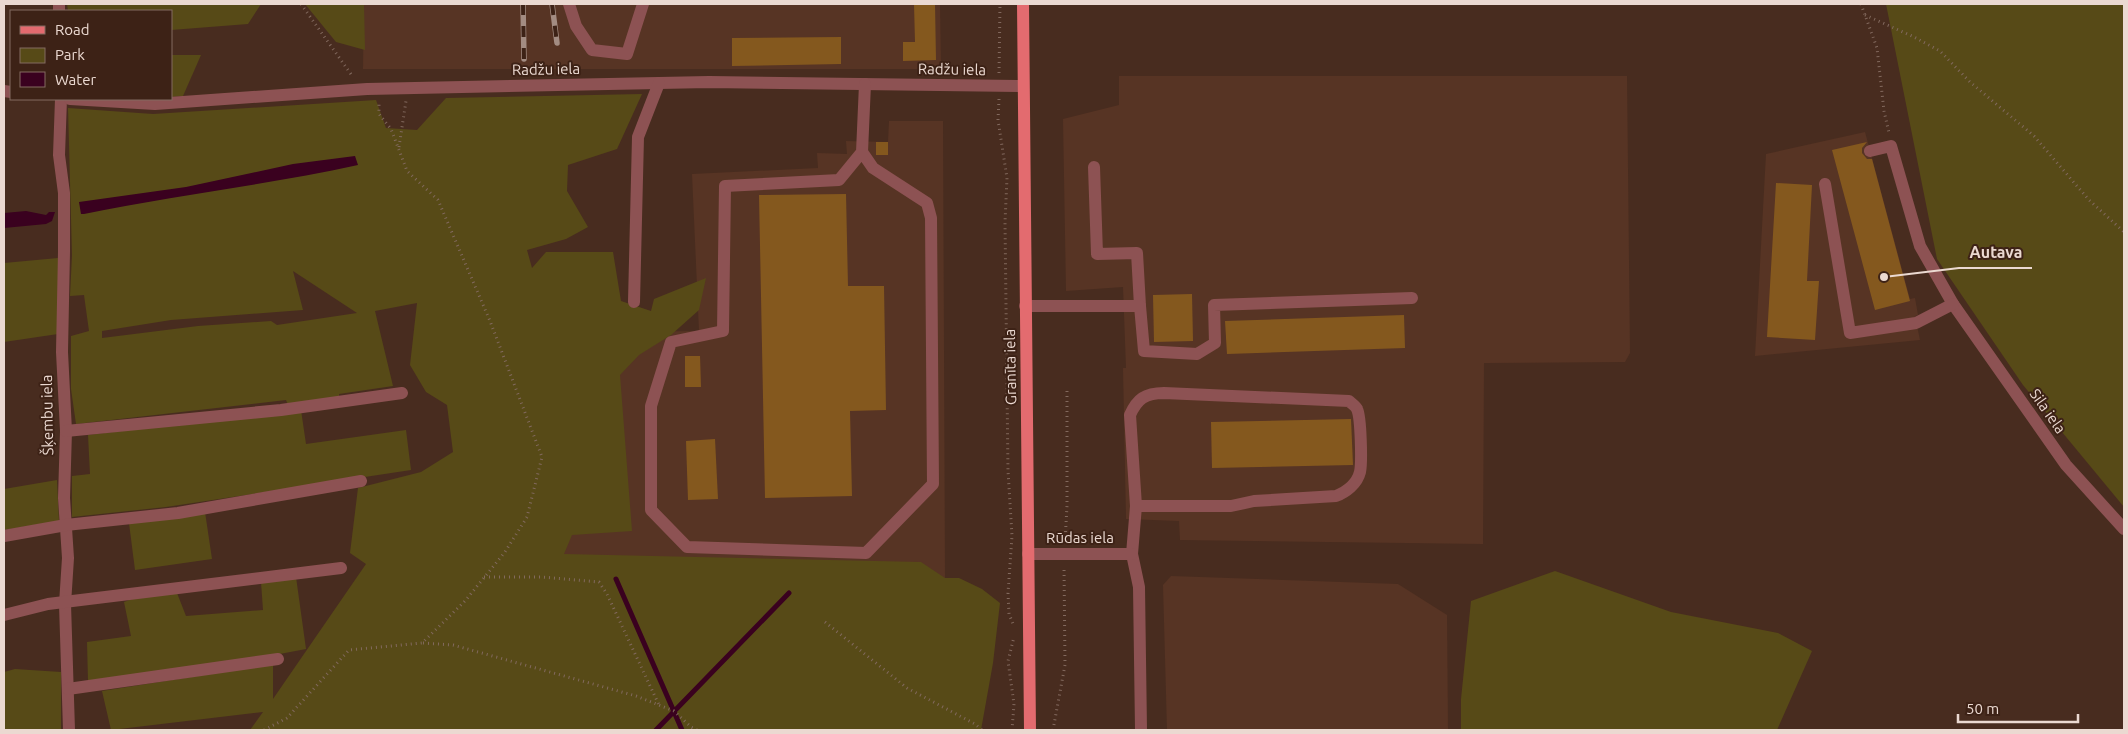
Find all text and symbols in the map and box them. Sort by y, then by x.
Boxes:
legend [10,10,172,100]
text: Road [55,21,90,38]
text: Park [55,46,85,63]
street label: Radžu iela [512,60,580,78]
street label: Radžu iela [918,60,986,78]
text: Water [55,71,96,88]
callout: Autava [1959,237,2032,268]
text: Autava [1970,243,2022,261]
street label: Granīta iela [1001,329,1019,405]
street label: Šķembu iela [38,374,56,456]
street label: Sila iela [2027,386,2069,436]
street label: Rūdas iela [1046,529,1114,546]
scale bar [1958,692,2078,724]
text: 50 m [1966,700,1999,717]

